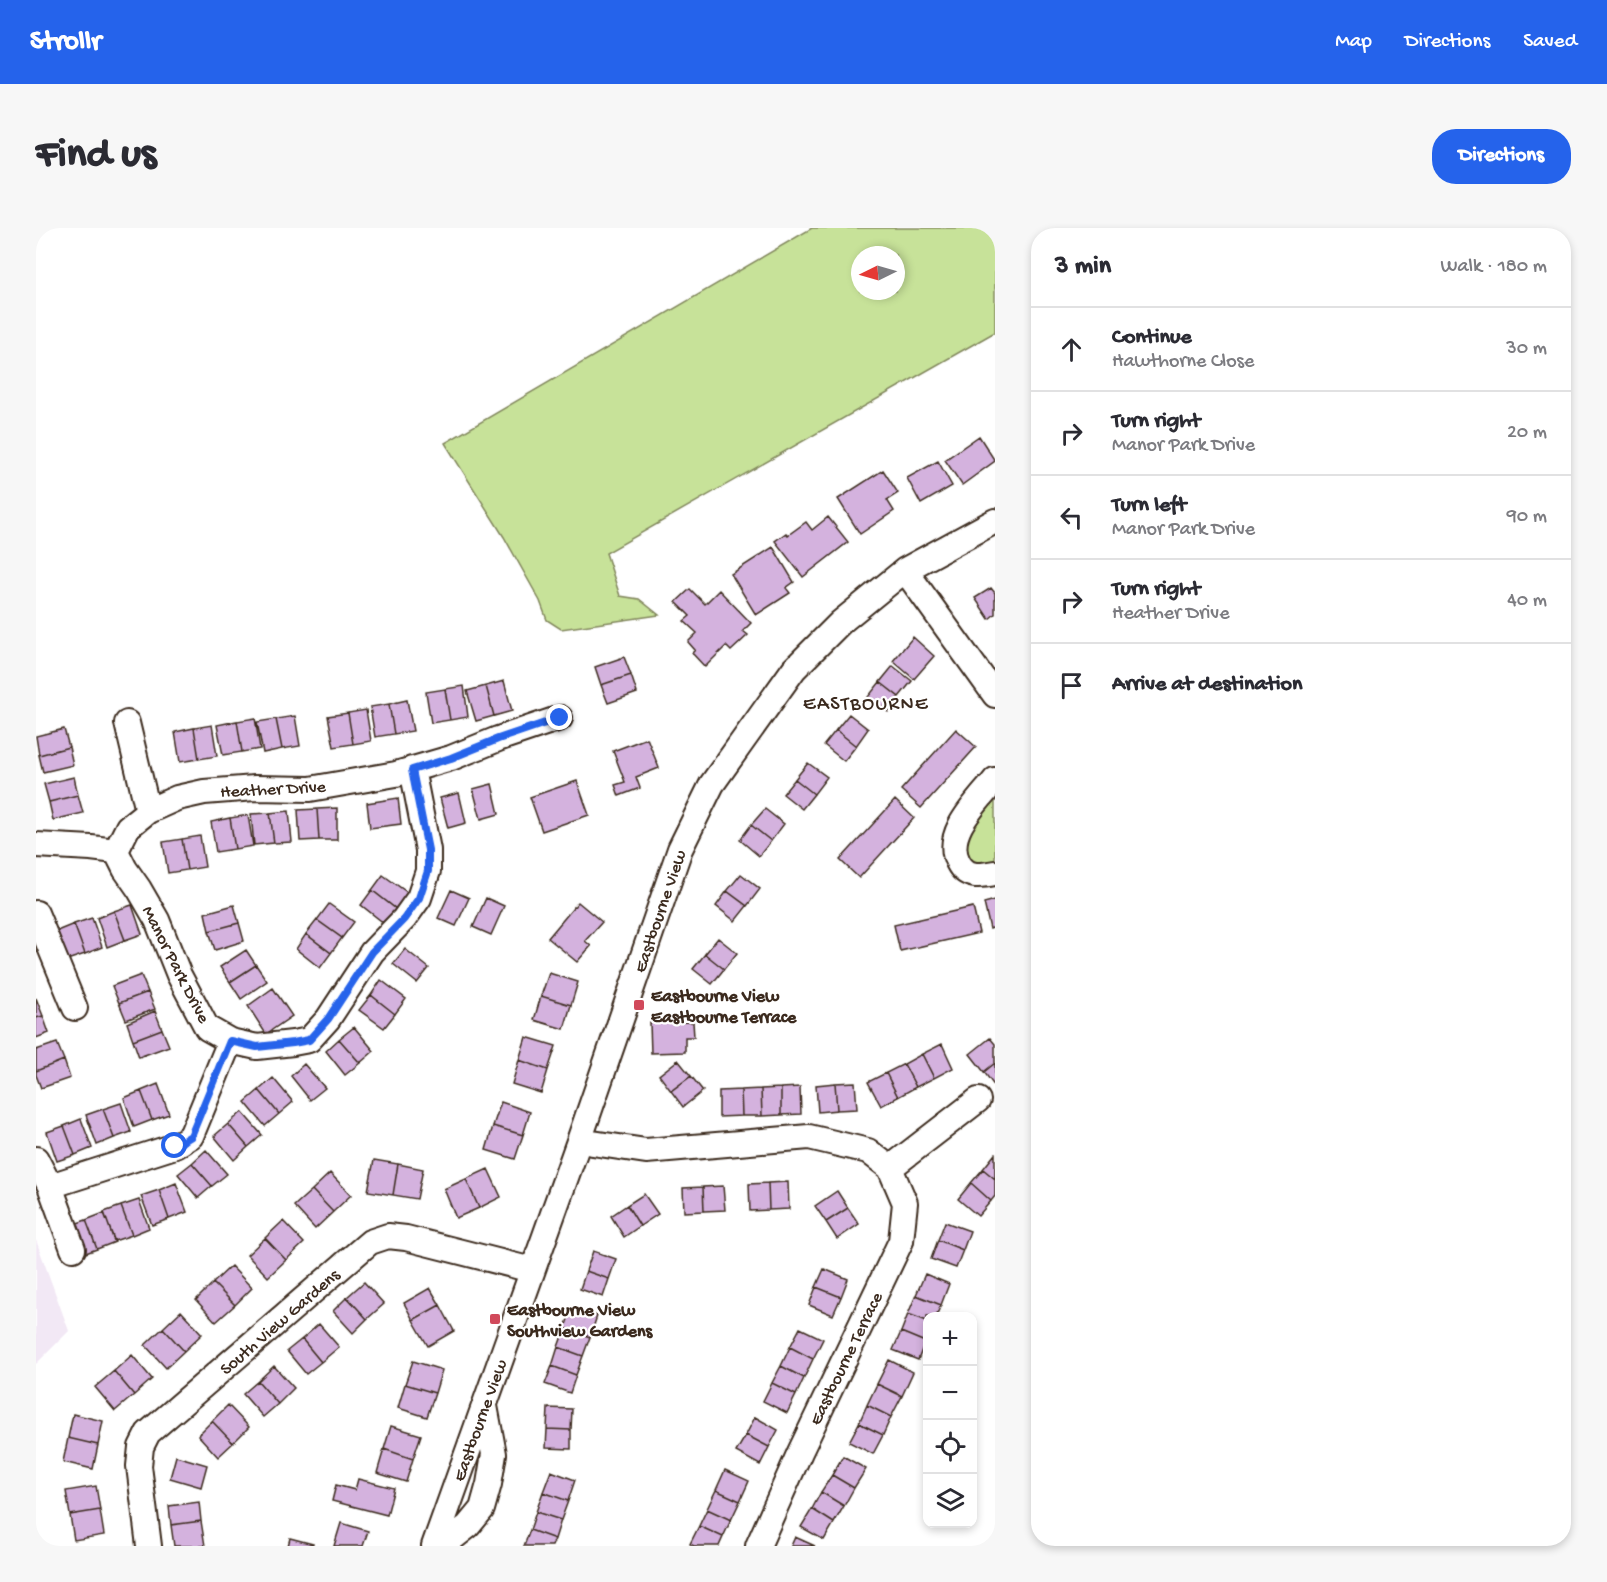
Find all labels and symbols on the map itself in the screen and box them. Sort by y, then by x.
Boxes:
north arrow [851,246,905,300]
district label: EASTBOURNE [803,694,929,717]
route end [546,704,572,730]
street label: Heather Drive [220,777,327,804]
street label: Eastbourne View [631,848,692,976]
street label: Manor Park Drive [136,903,214,1028]
place label: Eastbourne View Eastbourne Terrace [651,987,797,1029]
marker: Eastbourne View Eastbourne Terrace [632,998,646,1012]
route start [161,1132,187,1158]
street label: South View Gardens [217,1264,346,1381]
street label: Eastbourne Terrace [806,1289,889,1429]
place label: Eastbourne View Southview Gardens [507,1301,654,1343]
marker: Eastbourne View Southview Gardens [488,1312,502,1326]
street label: Eastbourne View [450,1357,513,1485]

